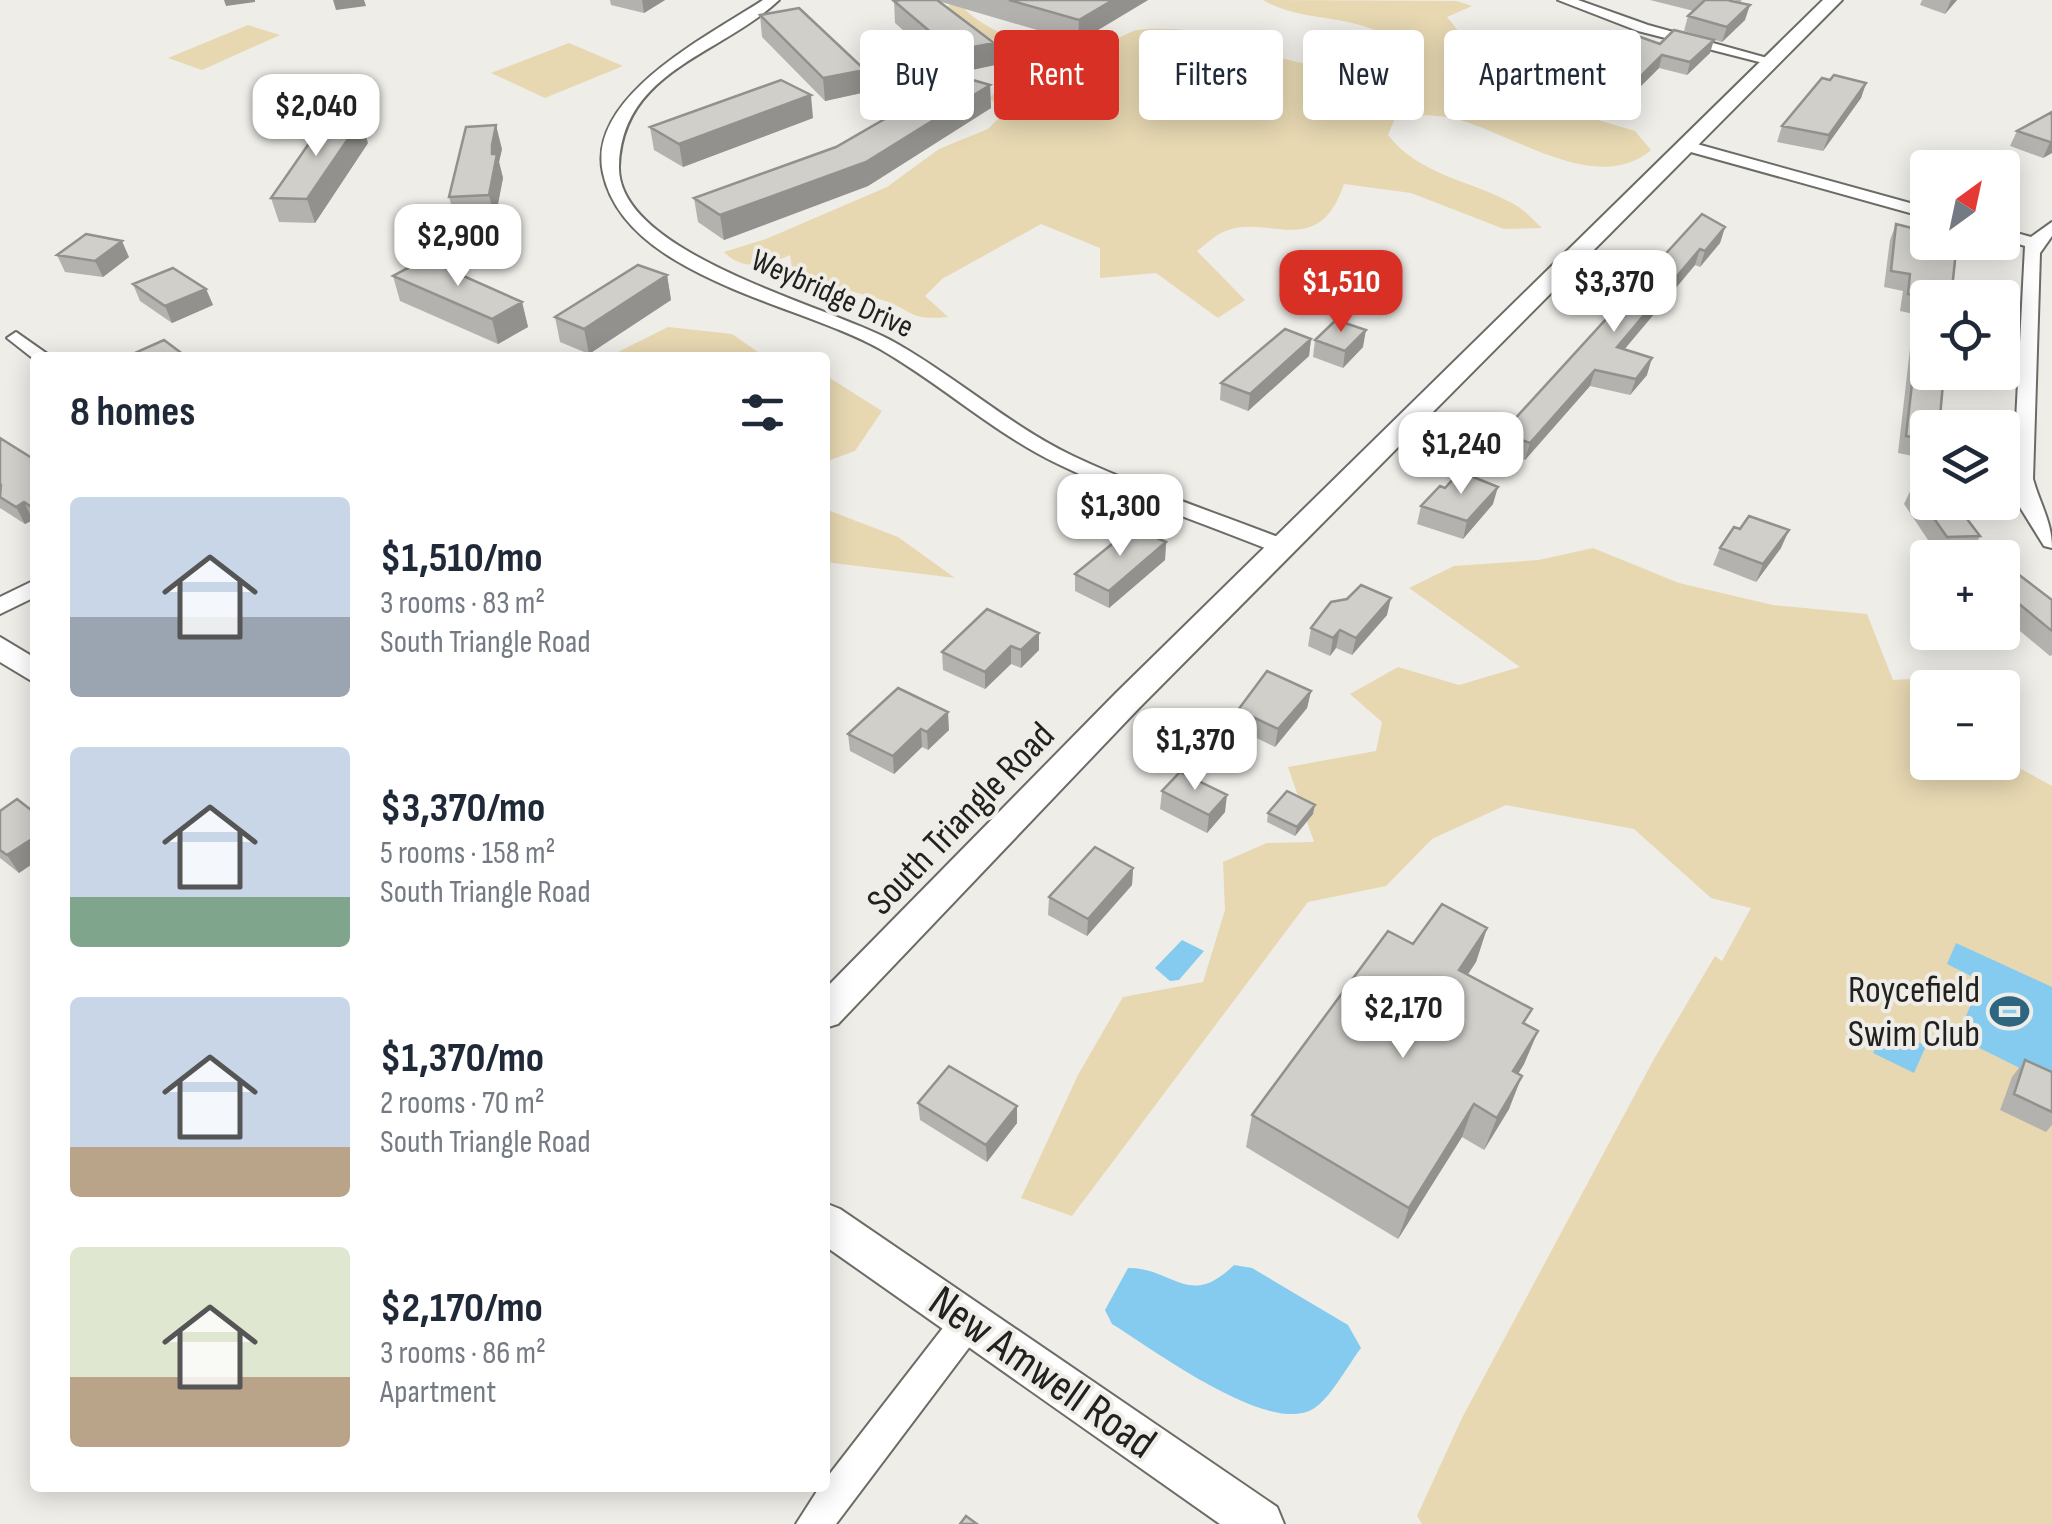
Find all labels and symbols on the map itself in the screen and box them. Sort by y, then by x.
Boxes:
pin: $2,040 [235,74,397,159]
north arrow [1910,150,2020,260]
pin: $2,900 [377,204,539,289]
street label: Weybridge Drive [745,241,919,347]
pin: $1,510 [1260,250,1422,335]
pin: $3,370 [1533,250,1695,335]
pin: $1,240 [1380,412,1542,497]
pin: $1,300 [1039,474,1201,559]
pin: $1,370 [1114,708,1276,793]
street label: South Triangle Road [858,713,1064,925]
place label: Roycefield Swim Club [1848,968,1980,1057]
pin: $2,170 [1322,976,1484,1061]
sports icon: Roycefield Swim Club [1989,991,2031,1033]
street label: New Amwell Road [918,1275,1166,1471]

